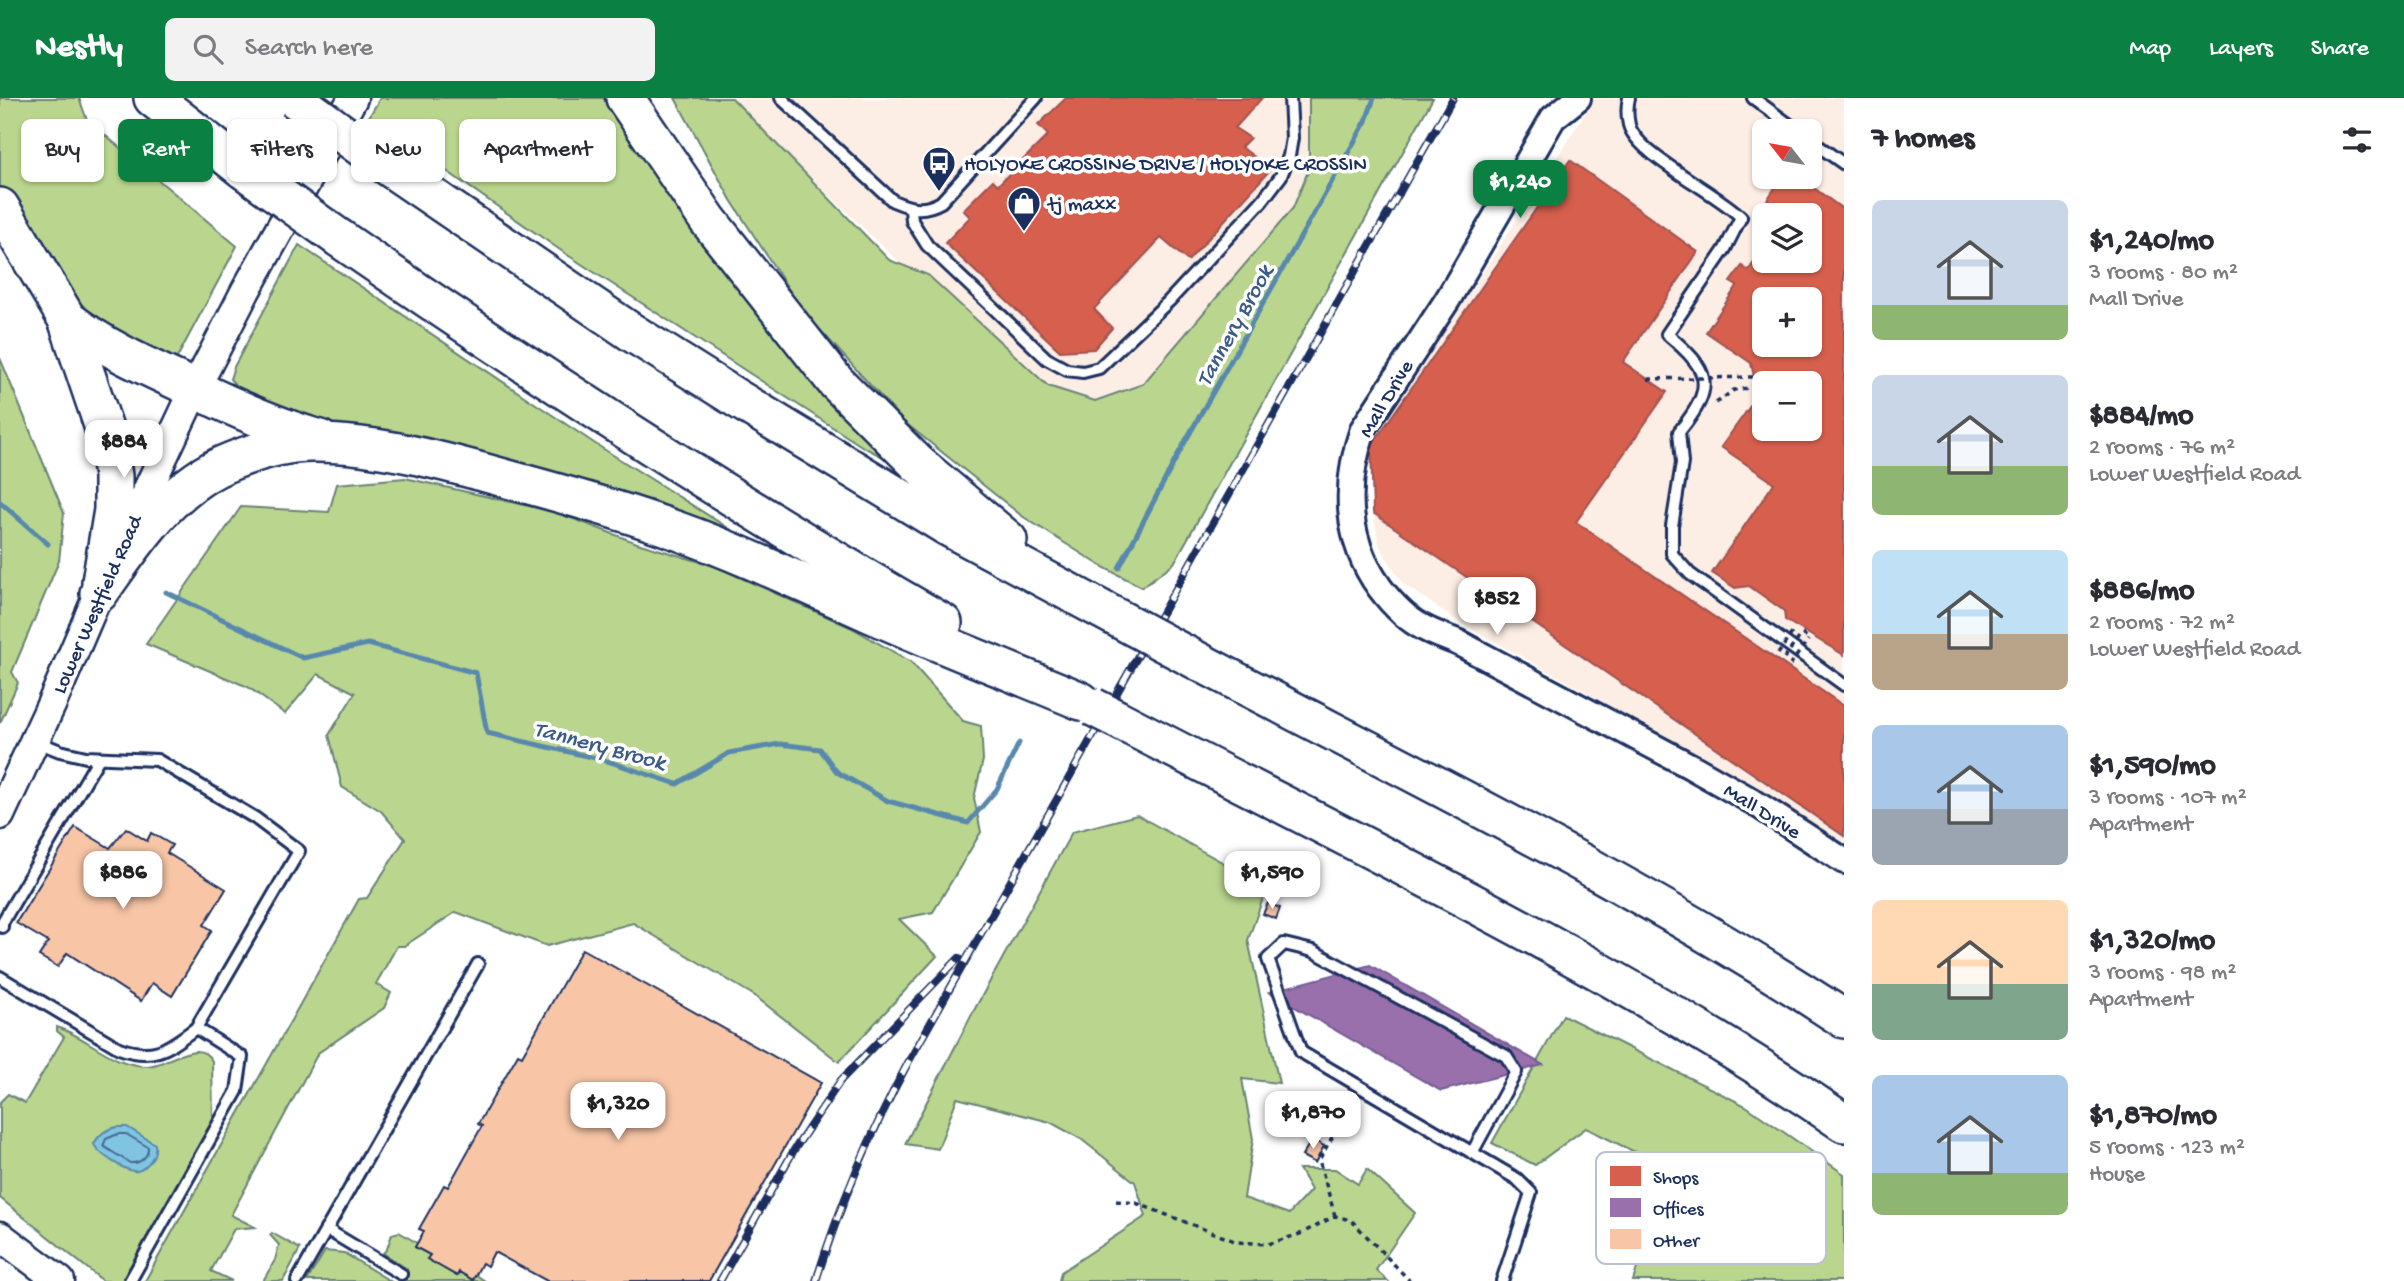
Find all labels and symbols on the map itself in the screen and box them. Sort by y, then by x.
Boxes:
north arrow [1752,119,1822,189]
bus stop icon: HOLYOKE CROSSING DRIVE / HOLYOKE CROSSIN [920,144,958,193]
place label: HOLYOKE CROSSING DRIVE / HOLYOKE CROSSIN [964,154,1367,179]
pin: $1,240 [1463,160,1577,220]
shop icon: tj maxx [1005,184,1043,233]
place label: tj maxx [1046,194,1116,219]
water label: Tannery Brook [1192,259,1282,392]
street label: Mall Drive [1355,355,1422,443]
pin: $884 [83,420,165,480]
street label: Lower Westfield Road [49,511,150,699]
pin: $852 [1456,578,1538,637]
water label: Tannery Brook [531,717,670,779]
street label: Mall Drive [1718,780,1805,847]
pin: $886 [82,852,164,911]
pin: $1,590 [1215,852,1329,911]
pin: $1,320 [561,1082,675,1142]
pin: $1,870 [1256,1091,1370,1151]
legend [1596,1152,1826,1264]
text: Shops [1653,1168,1699,1191]
text: Offices [1653,1199,1704,1222]
text: Other [1653,1231,1701,1254]

